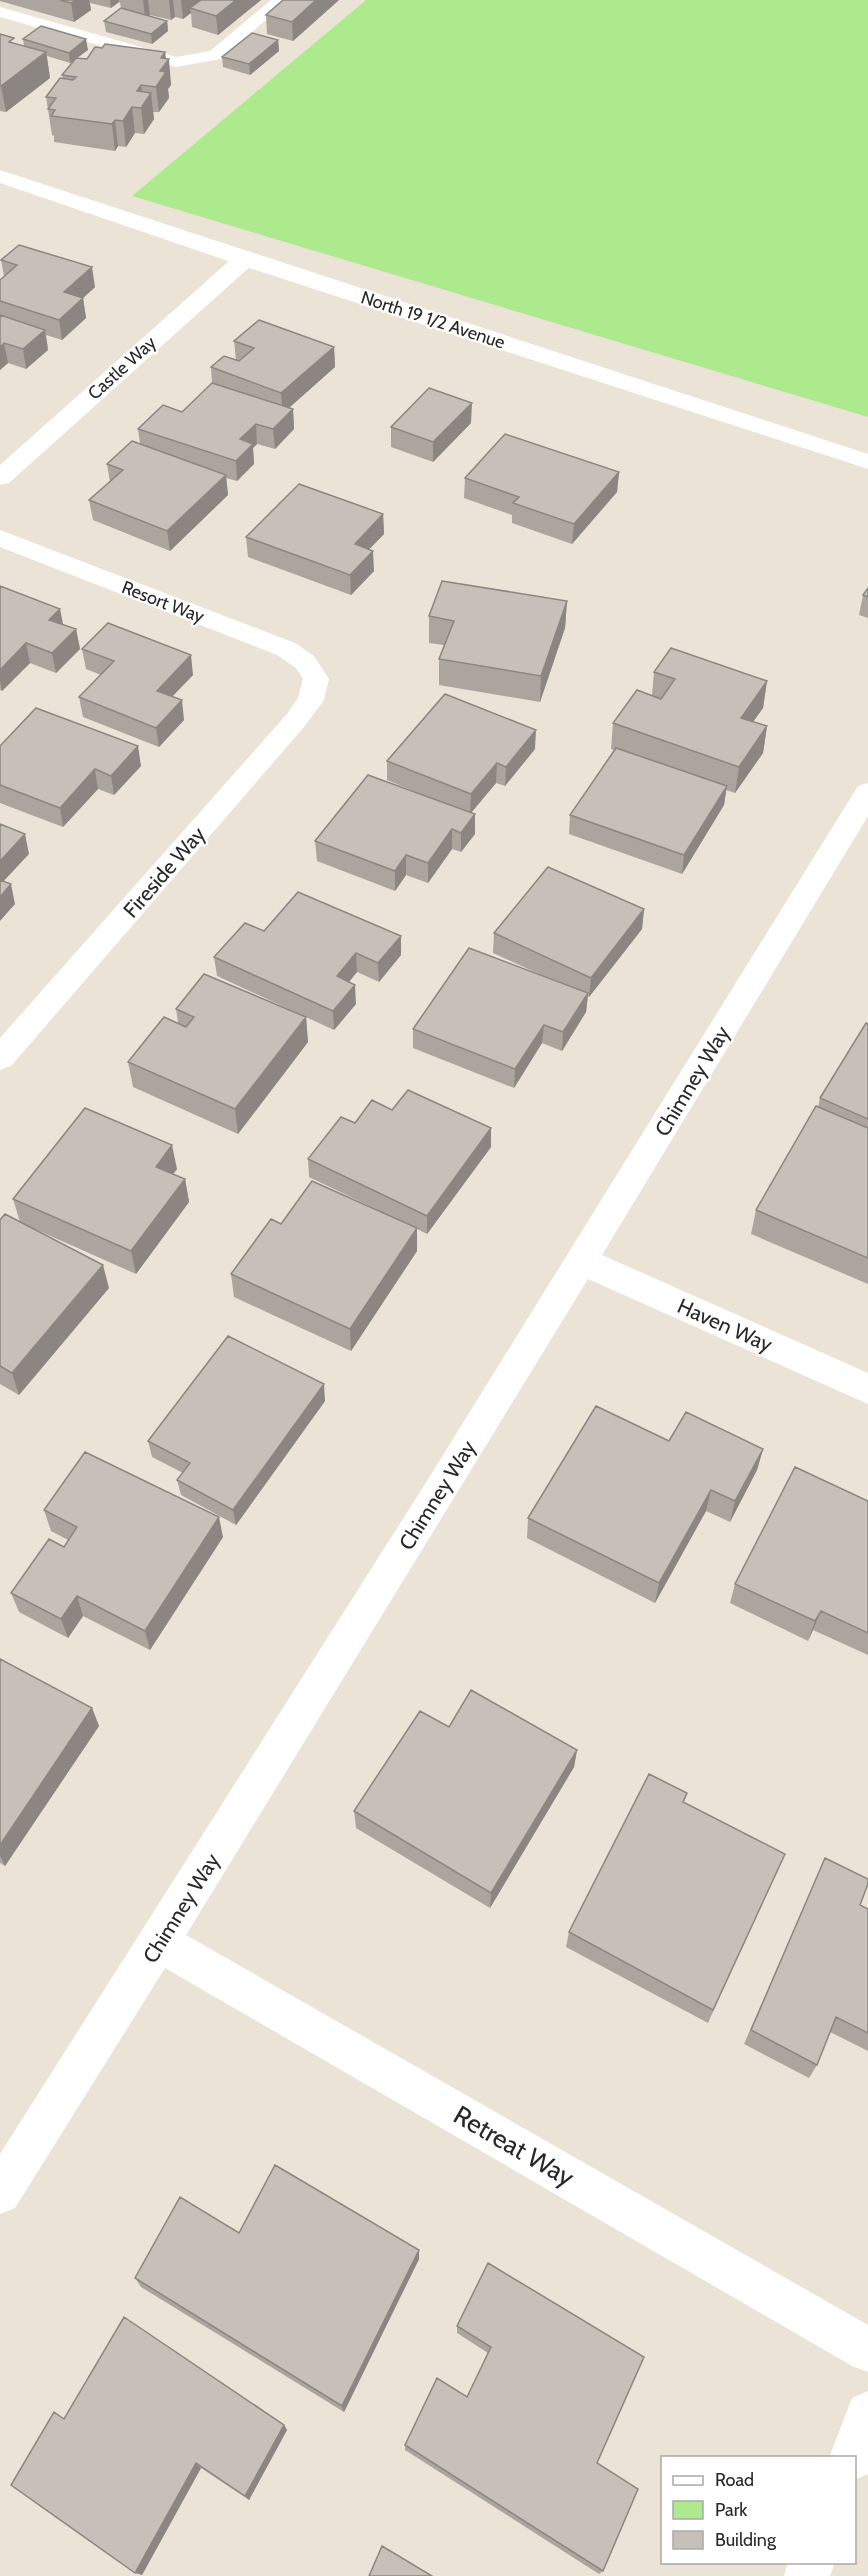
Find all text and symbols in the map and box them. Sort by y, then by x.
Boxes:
street label: North 19 1/2 Avenue [358,286,508,354]
street label: Castle Way [83,332,161,404]
street label: Resort Way [119,576,207,628]
street label: Fireside Way [118,821,210,922]
street label: Chimney Way [649,1021,735,1141]
street label: Haven Way [674,1293,777,1357]
street label: Chimney Way [393,1435,481,1554]
street label: Chimney Way [137,1848,225,1967]
street label: Retreat Way [448,2099,580,2193]
legend [661,2456,856,2564]
text: Road [715,2469,754,2491]
text: Park [715,2499,748,2521]
text: Building [715,2529,777,2551]

